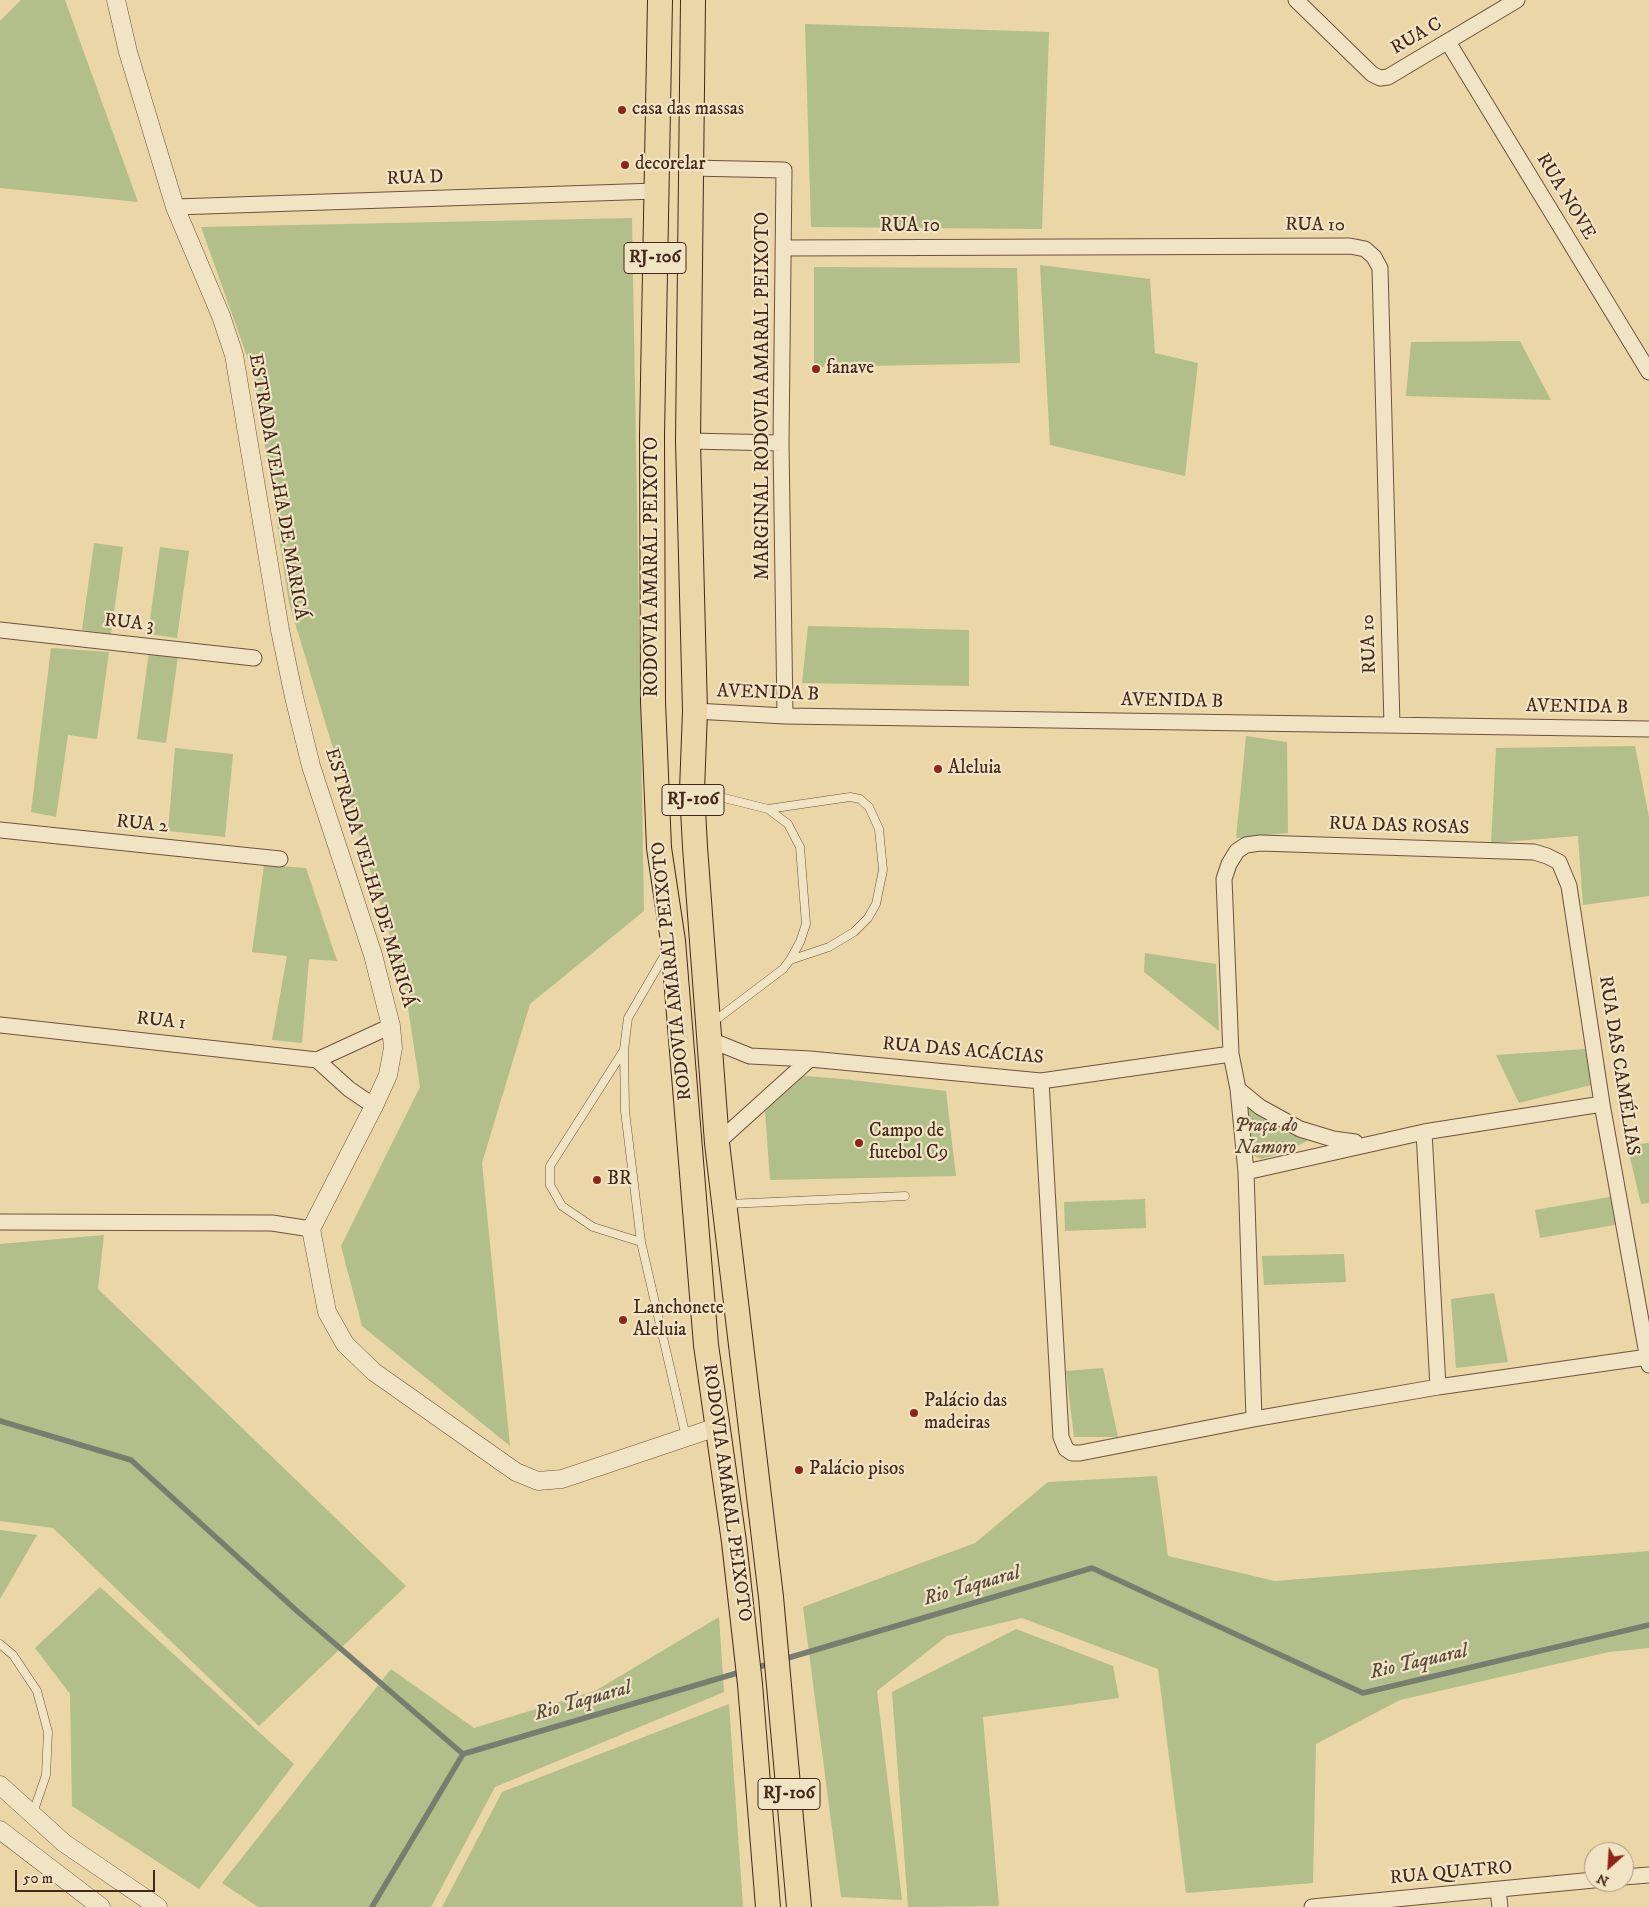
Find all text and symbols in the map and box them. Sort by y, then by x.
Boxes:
street label: RUA C [1387,13,1447,61]
place label: casa das massas [632,99,744,121]
marker: casa das massas [616,104,628,116]
street label: RUA NOVE [1530,150,1600,244]
place label: decorelar [635,154,705,176]
marker: decorelar [619,159,631,171]
street label: RUA D [386,167,444,191]
street label: MARGINAL RODOVIA AMARAL PEIXOTO [753,212,775,580]
street label: RUA 10 [1285,214,1345,238]
street label: RUA 10 [880,216,940,238]
road number: RJ-106 [624,242,686,274]
street label: ESTRADA VELHA DE MARICÁ [242,352,312,622]
place label: fanave [826,358,874,380]
marker: fanave [810,363,822,375]
street label: RODOVIA AMARAL PEIXOTO [642,437,664,697]
street label: RUA 3 [103,610,155,638]
street label: RUA 10 [1358,614,1382,674]
street label: AVENIDA B [716,681,820,707]
street label: AVENIDA B [1121,690,1223,714]
street label: AVENIDA B [1526,696,1628,720]
street label: ESTRADA VELHA DE MARICÁ [319,746,419,1010]
place label: Aleluia [948,758,1001,780]
marker: Aleluia [932,763,944,775]
road number: RJ-106 [662,784,724,816]
street label: RUA 2 [115,811,169,839]
street label: RUA DAS ROSAS [1328,813,1470,841]
street label: RODOVIA AMARAL PEIXOTO [648,840,698,1102]
street label: RUA DAS CAMÉLIAS [1593,974,1643,1158]
street label: RUA 1 [135,1008,187,1036]
street label: RUA DAS ACÁCIAS [881,1034,1045,1070]
park label: Praça do Namoro [1234,1116,1298,1160]
place label: Campo de futebol C9 [869,1121,948,1165]
marker: Campo de futebol C9 [853,1137,865,1149]
place label: BR [607,1169,632,1191]
marker: BR [591,1174,603,1186]
place label: Lanchonete Aleluia [633,1298,724,1342]
marker: Lanchonete Aleluia [617,1314,629,1326]
street label: RODOVIA AMARAL PEIXOTO [697,1363,755,1623]
place label: Palácio das madeiras [924,1391,1007,1435]
marker: Palácio das madeiras [908,1407,920,1419]
place label: Palácio pisos [809,1459,905,1481]
marker: Palácio pisos [793,1464,805,1476]
water label: Rio Taquaral [921,1562,1023,1612]
water label: Rio Taquaral [1368,1640,1470,1686]
water label: Rio Taquaral [532,1677,634,1727]
road number: RJ-106 [758,1778,820,1810]
north arrow [1584,1842,1634,1892]
street label: RUA QUATRO [1389,1857,1513,1891]
scale bar [18,1860,158,1892]
text: 50 m [23,1869,53,1888]
text: N [1594,1869,1612,1890]

